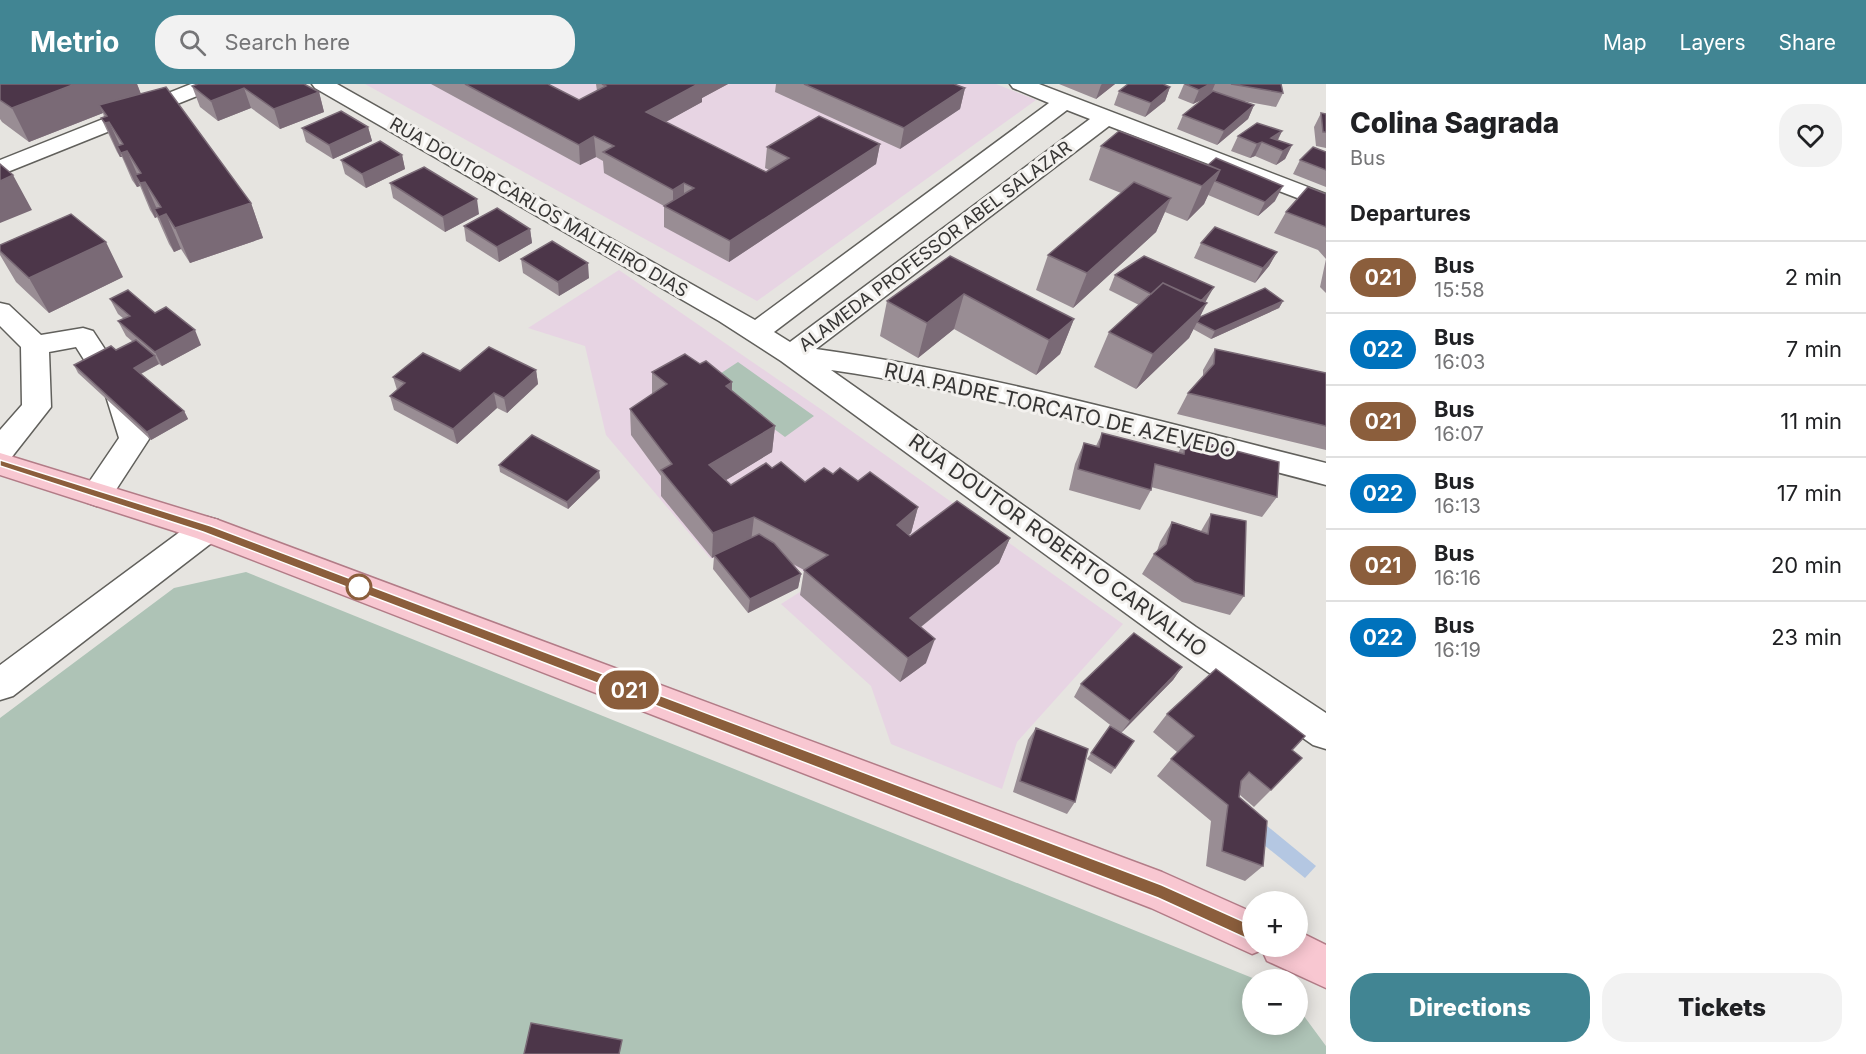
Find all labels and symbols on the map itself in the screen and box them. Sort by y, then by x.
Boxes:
street label: RUA DOUTOR CARLOS MALHEIRO DIAS [386,113,692,301]
street label: ALAMEDA PROFESSOR ABEL SALAZAR [795,136,1076,355]
street label: RUA PADRE TORCATO DE AZEVEDO [882,357,1238,463]
street label: RUA DOUTOR ROBERTO CARVALHO [904,428,1212,662]
unlabelled marker [346,574,372,600]
line badge: 021 [594,670,664,710]

